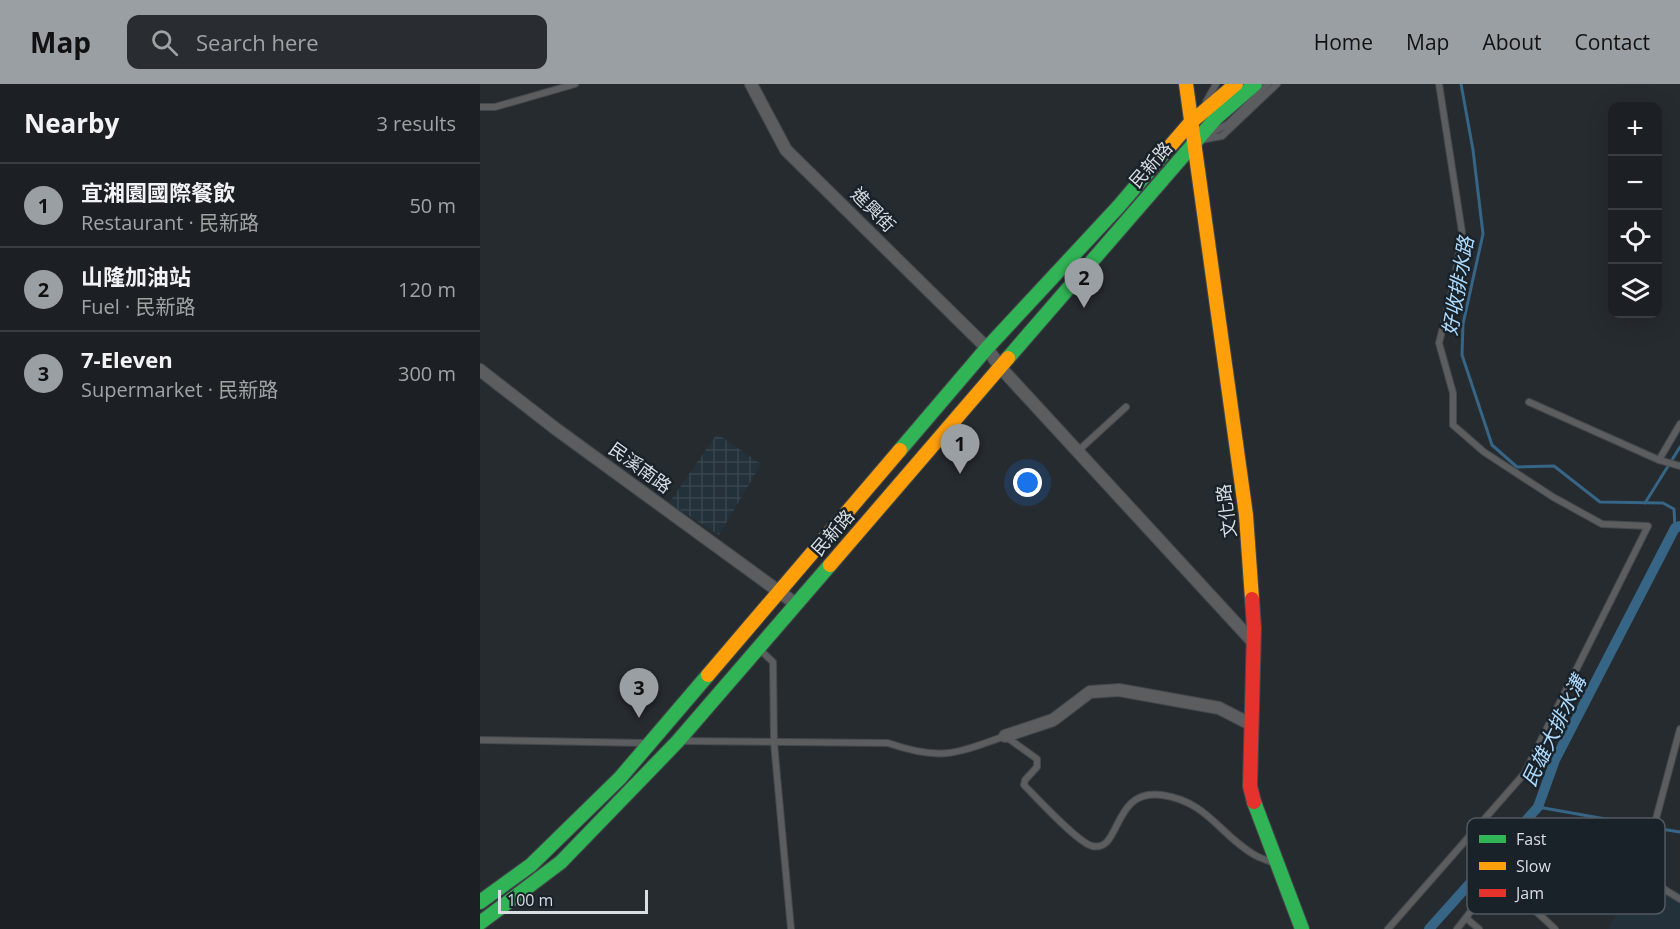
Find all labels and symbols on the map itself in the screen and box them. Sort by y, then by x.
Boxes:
street label: 民新路 [1123,136,1177,193]
street label: 進興街 [846,182,901,237]
water label: 好收排水路 [1436,232,1480,337]
pin: 2 [1064,258,1104,308]
pin: 1 [940,424,980,474]
street label: 民溪南路 [604,436,677,498]
your location [1013,468,1042,497]
street label: 文化路 [1211,483,1241,539]
street label: 民新路 [805,504,859,561]
pin: 3 [620,668,658,718]
water label: 民雄大排水溝 [1515,668,1593,791]
legend [1467,818,1665,914]
text: Fast [1516,828,1547,850]
text: Slow [1516,855,1551,877]
text: Jam [1514,882,1544,904]
scale bar [498,887,648,914]

